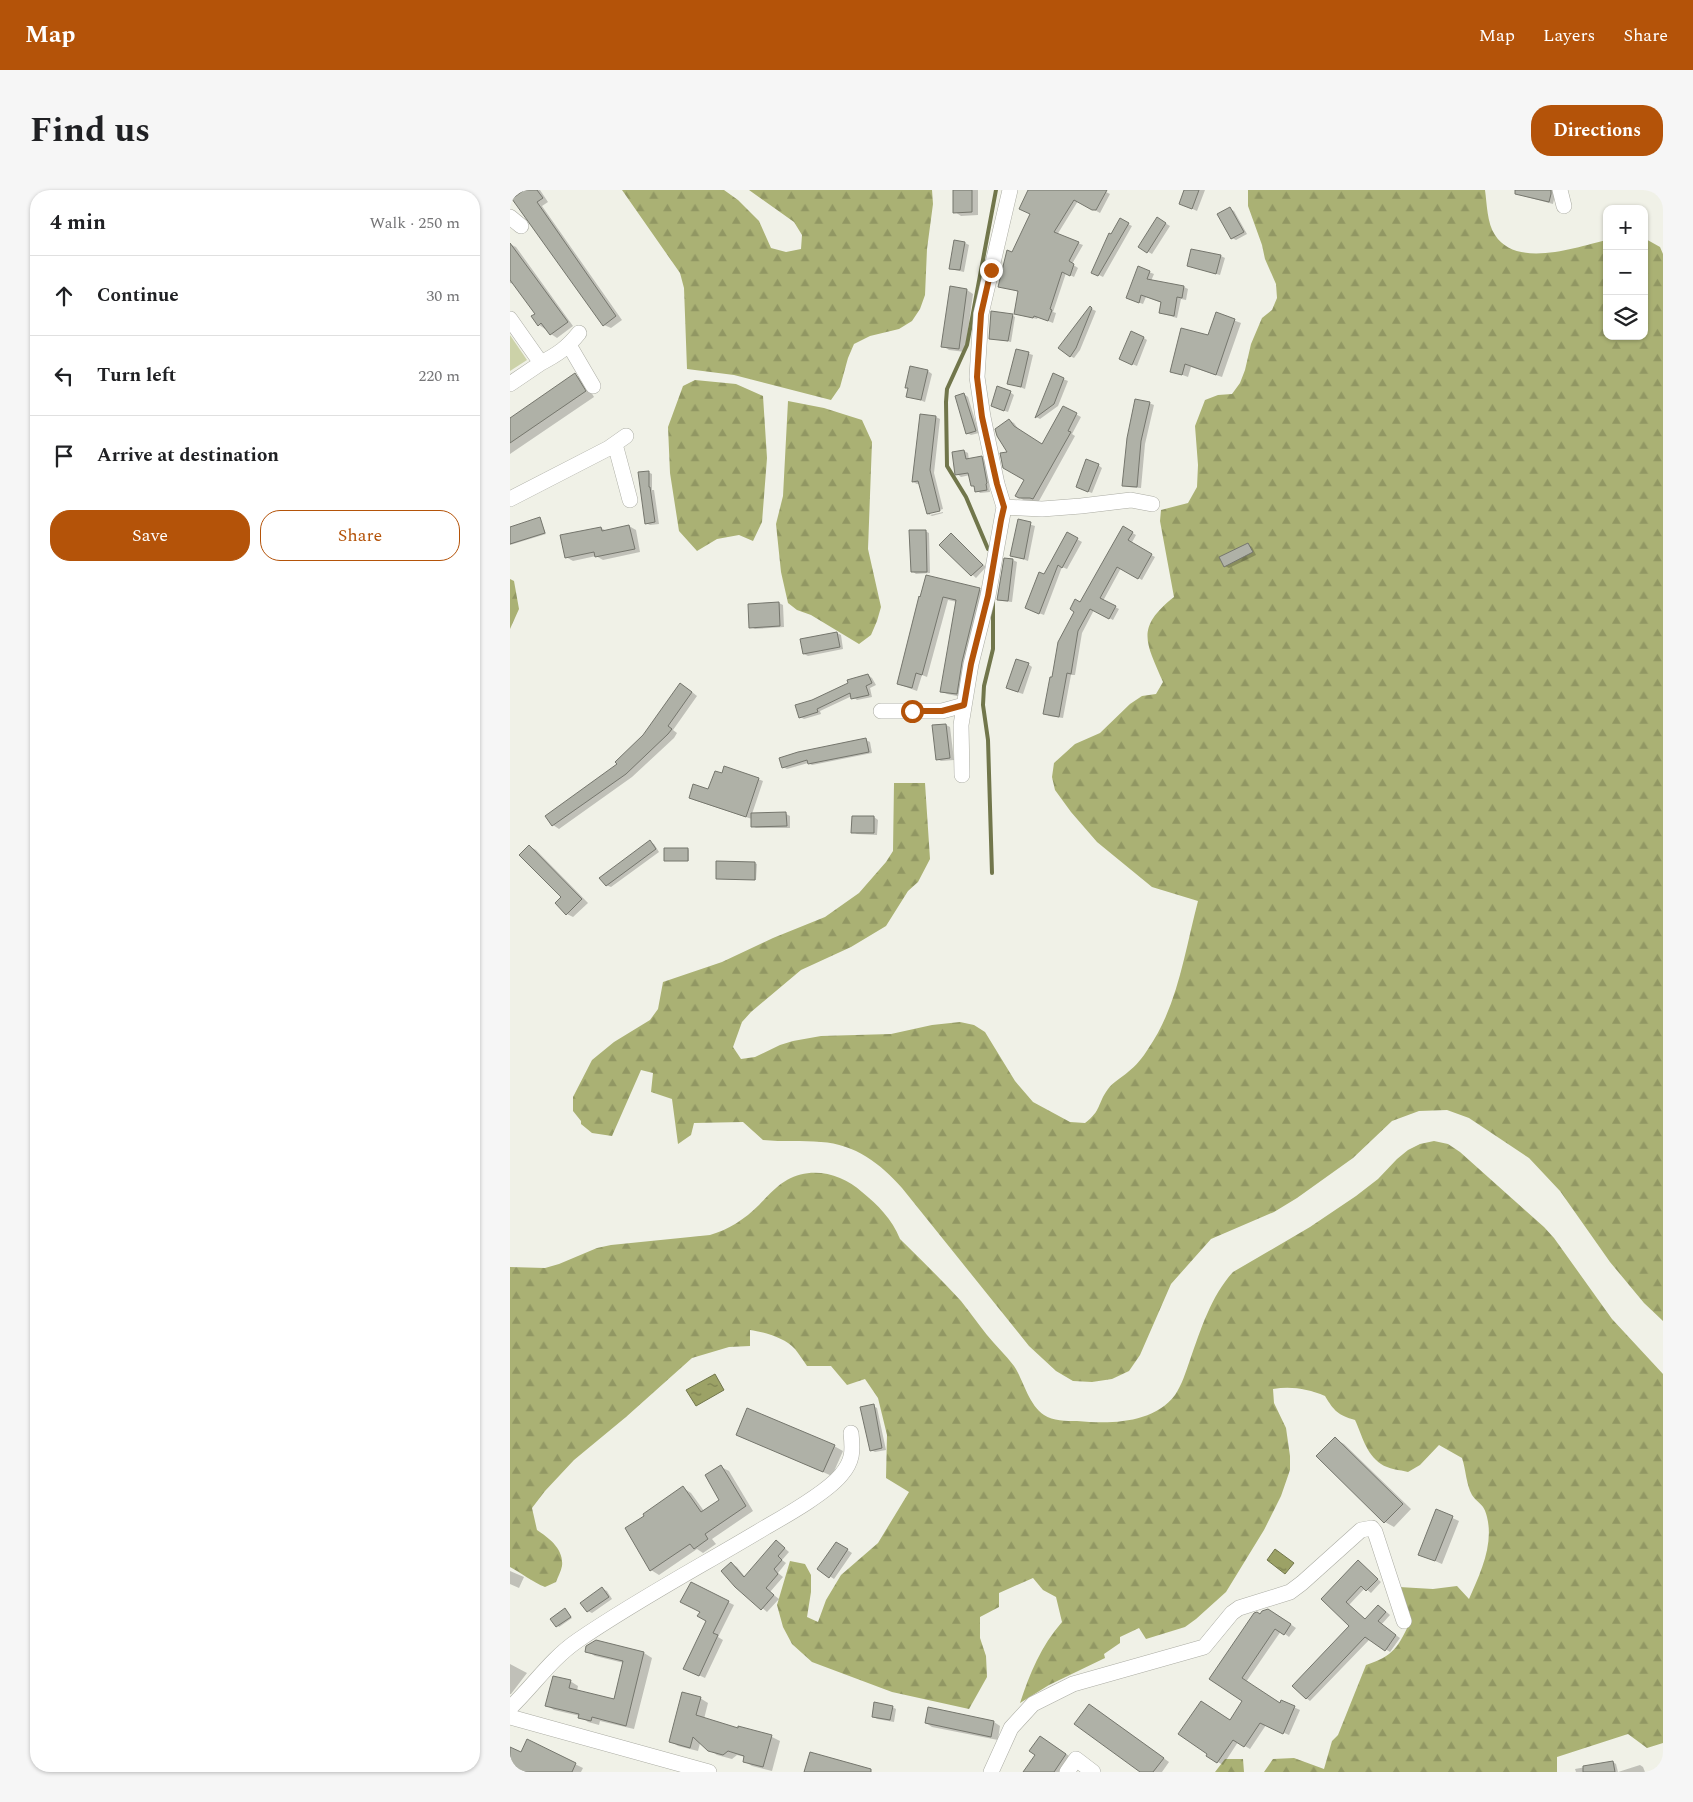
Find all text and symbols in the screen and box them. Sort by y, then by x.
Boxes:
text: Map [25,17,75,53]
text: Map [1479,22,1515,49]
text: Layers [1543,22,1595,49]
text: Share [1623,22,1668,49]
text: Find us [30,104,150,157]
button: Directions [1531,105,1663,156]
map controls [1603,205,1648,340]
button: + [1603,205,1648,250]
text: 4 min [50,207,106,239]
text: Walk · 250 m [369,211,460,235]
button: − [1603,250,1648,295]
route end [980,259,1003,282]
text: Continue [97,281,179,310]
icon: ahead [50,282,78,310]
text: 30 m [426,284,460,308]
button: layers [1603,295,1648,340]
text: Turn left [97,361,176,390]
icon: left [50,362,78,390]
text: 220 m [418,364,460,388]
text: Arrive at destination [97,441,279,470]
icon: arrive [50,442,78,470]
button: Save [50,510,250,561]
button: Share [260,510,460,561]
route start [901,700,924,723]

